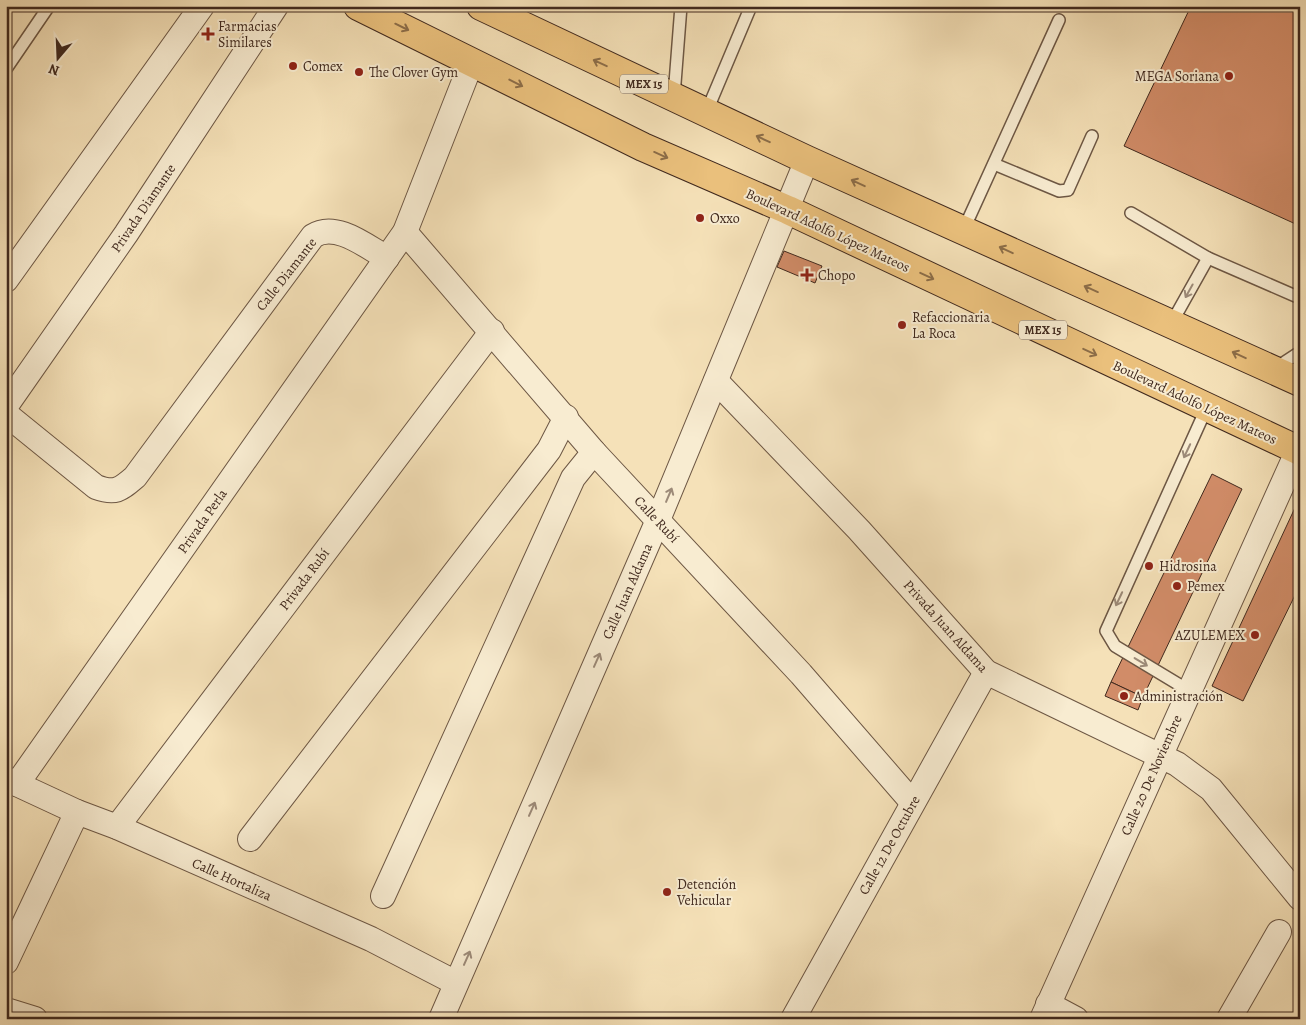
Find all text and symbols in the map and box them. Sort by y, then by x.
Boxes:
place label: Farmacias Similares [218,17,277,52]
one-way arrow [394,23,409,33]
marker: Farmacias Similares [202,28,214,40]
north arrow [32,32,82,82]
place label: Comex [303,57,343,76]
one-way arrow [593,58,608,67]
text: N [46,59,62,80]
marker: Comex [287,60,299,72]
place label: The Clover Gym [369,63,459,82]
marker: The Clover Gym [353,66,365,78]
place label: MEGA Soriana [1135,67,1219,86]
marker: MEGA Soriana [1223,70,1235,82]
road number: MEX 15 [620,74,668,94]
one-way arrow [508,79,523,88]
one-way arrow [756,134,771,144]
one-way arrow [653,150,668,160]
street label: Privada Diamante [107,160,180,256]
one-way arrow [851,178,866,187]
street label: Boulevard Adolfo López Mateos [743,184,913,277]
place label: Oxxo [710,209,740,228]
marker: Oxxo [694,212,706,224]
street label: Calle Diamante [252,234,321,315]
one-way arrow [999,245,1014,255]
place label: Chopo [818,266,856,285]
marker: Chopo [800,268,814,282]
one-way arrow [919,272,934,281]
one-way arrow [1084,283,1099,293]
one-way arrow [1184,283,1194,297]
place label: Refaccionaria La Roca [912,308,990,343]
marker: Refaccionaria La Roca [896,319,908,331]
road number: MEX 15 [1019,320,1067,340]
one-way arrow [1082,348,1097,358]
one-way arrow [1232,350,1247,360]
street label: Boulevard Adolfo López Mateos [1110,356,1280,449]
one-way arrow [1181,444,1191,459]
street label: Privada Perla [173,485,232,557]
one-way arrow [664,488,674,503]
street label: Calle Rubí [630,492,683,547]
street label: Calle Juan Aldama [598,540,657,642]
street label: Privada Rubí [275,544,334,614]
place label: Hidrosina [1159,557,1217,576]
marker: Hidrosina [1143,560,1155,572]
street label: Privada Juan Aldama [899,576,993,677]
place label: Pemex [1187,577,1225,596]
marker: Pemex [1171,580,1183,592]
one-way arrow [1113,591,1123,606]
place label: AZULEMEX [1174,626,1246,645]
marker: AZULEMEX [1249,629,1261,641]
one-way arrow [593,653,603,668]
one-way arrow [1134,658,1148,668]
place label: Administración [1133,687,1224,706]
marker: Administración [1118,690,1130,702]
street label: Calle 20 De Noviembre [1116,712,1187,839]
street label: Calle 12 De Octubre [854,792,925,898]
one-way arrow [528,802,538,817]
street label: Calle Hortaliza [189,853,275,906]
place label: Detención Vehicular [676,875,737,910]
marker: Detención Vehicular [661,886,673,898]
one-way arrow [463,951,473,966]

